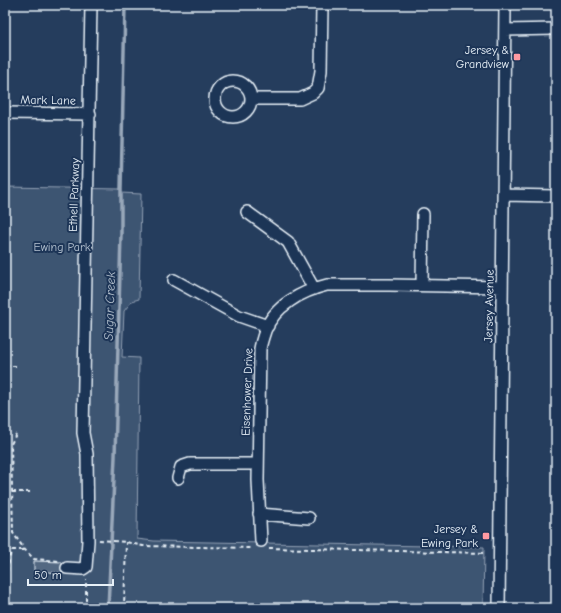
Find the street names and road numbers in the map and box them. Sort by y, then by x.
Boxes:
street label: Mark Lane [20,93,76,107]
street label: Ethell Parkway [66,157,82,232]
street label: Jersey Avenue [481,269,497,343]
street label: Eisenhower Drive [238,348,256,436]

